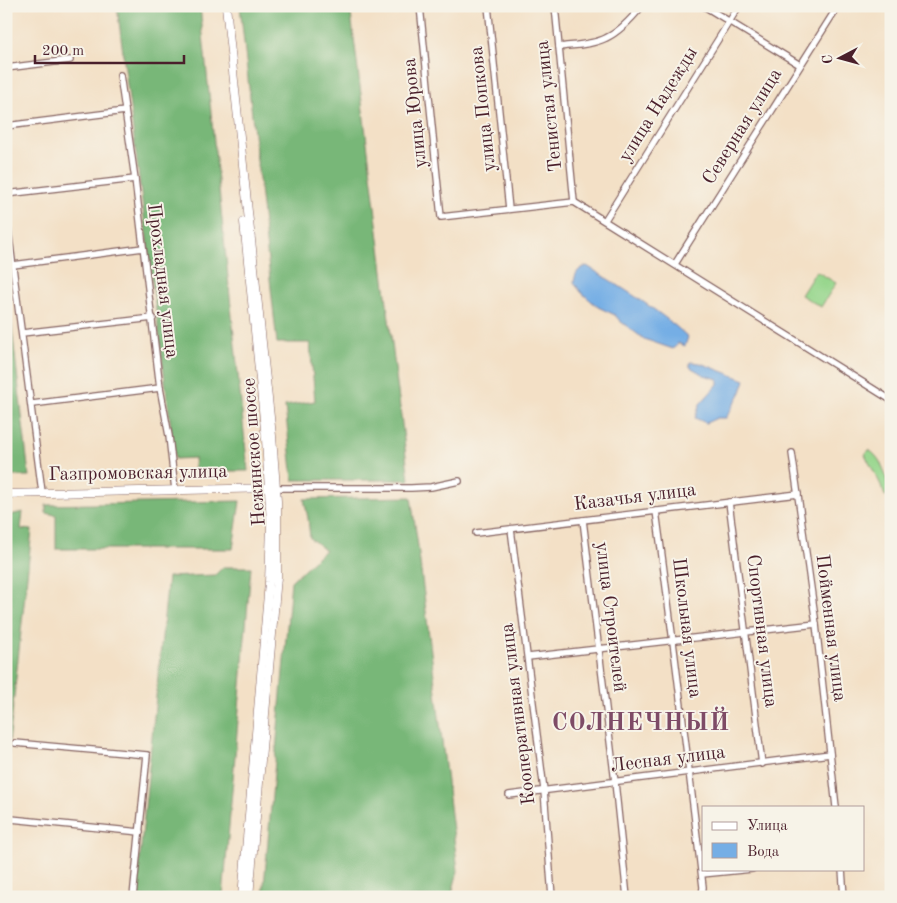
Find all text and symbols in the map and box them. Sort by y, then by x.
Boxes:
scale bar [35,32,184,64]
north arrow [814,32,864,82]
street label: Тенистая улица [534,39,566,173]
text: 200 m [42,44,84,59]
street label: улица Надежды [616,44,702,166]
street label: улица Попкова [468,45,500,173]
text: С [821,54,836,65]
street label: улица Юрова [401,56,431,169]
street label: Северная улица [700,65,787,188]
street label: Прохладная улица [143,203,181,360]
street label: Нежинское шоссе [240,377,270,527]
street label: Газпромовская улица [48,463,228,485]
street label: Казачья улица [573,481,698,515]
street label: улица Строителей [591,541,629,693]
street label: Спортивная улица [742,553,780,709]
street label: Пойменная улица [812,553,849,703]
street label: Школьная улица [668,557,704,700]
street label: Кооперативная улица [498,621,540,806]
district label: СОЛНЕЧНЫЙ [552,706,730,736]
street label: Лесная улица [610,743,727,776]
legend [702,806,864,870]
text: Улица [747,819,788,834]
text: Вода [747,845,780,860]

